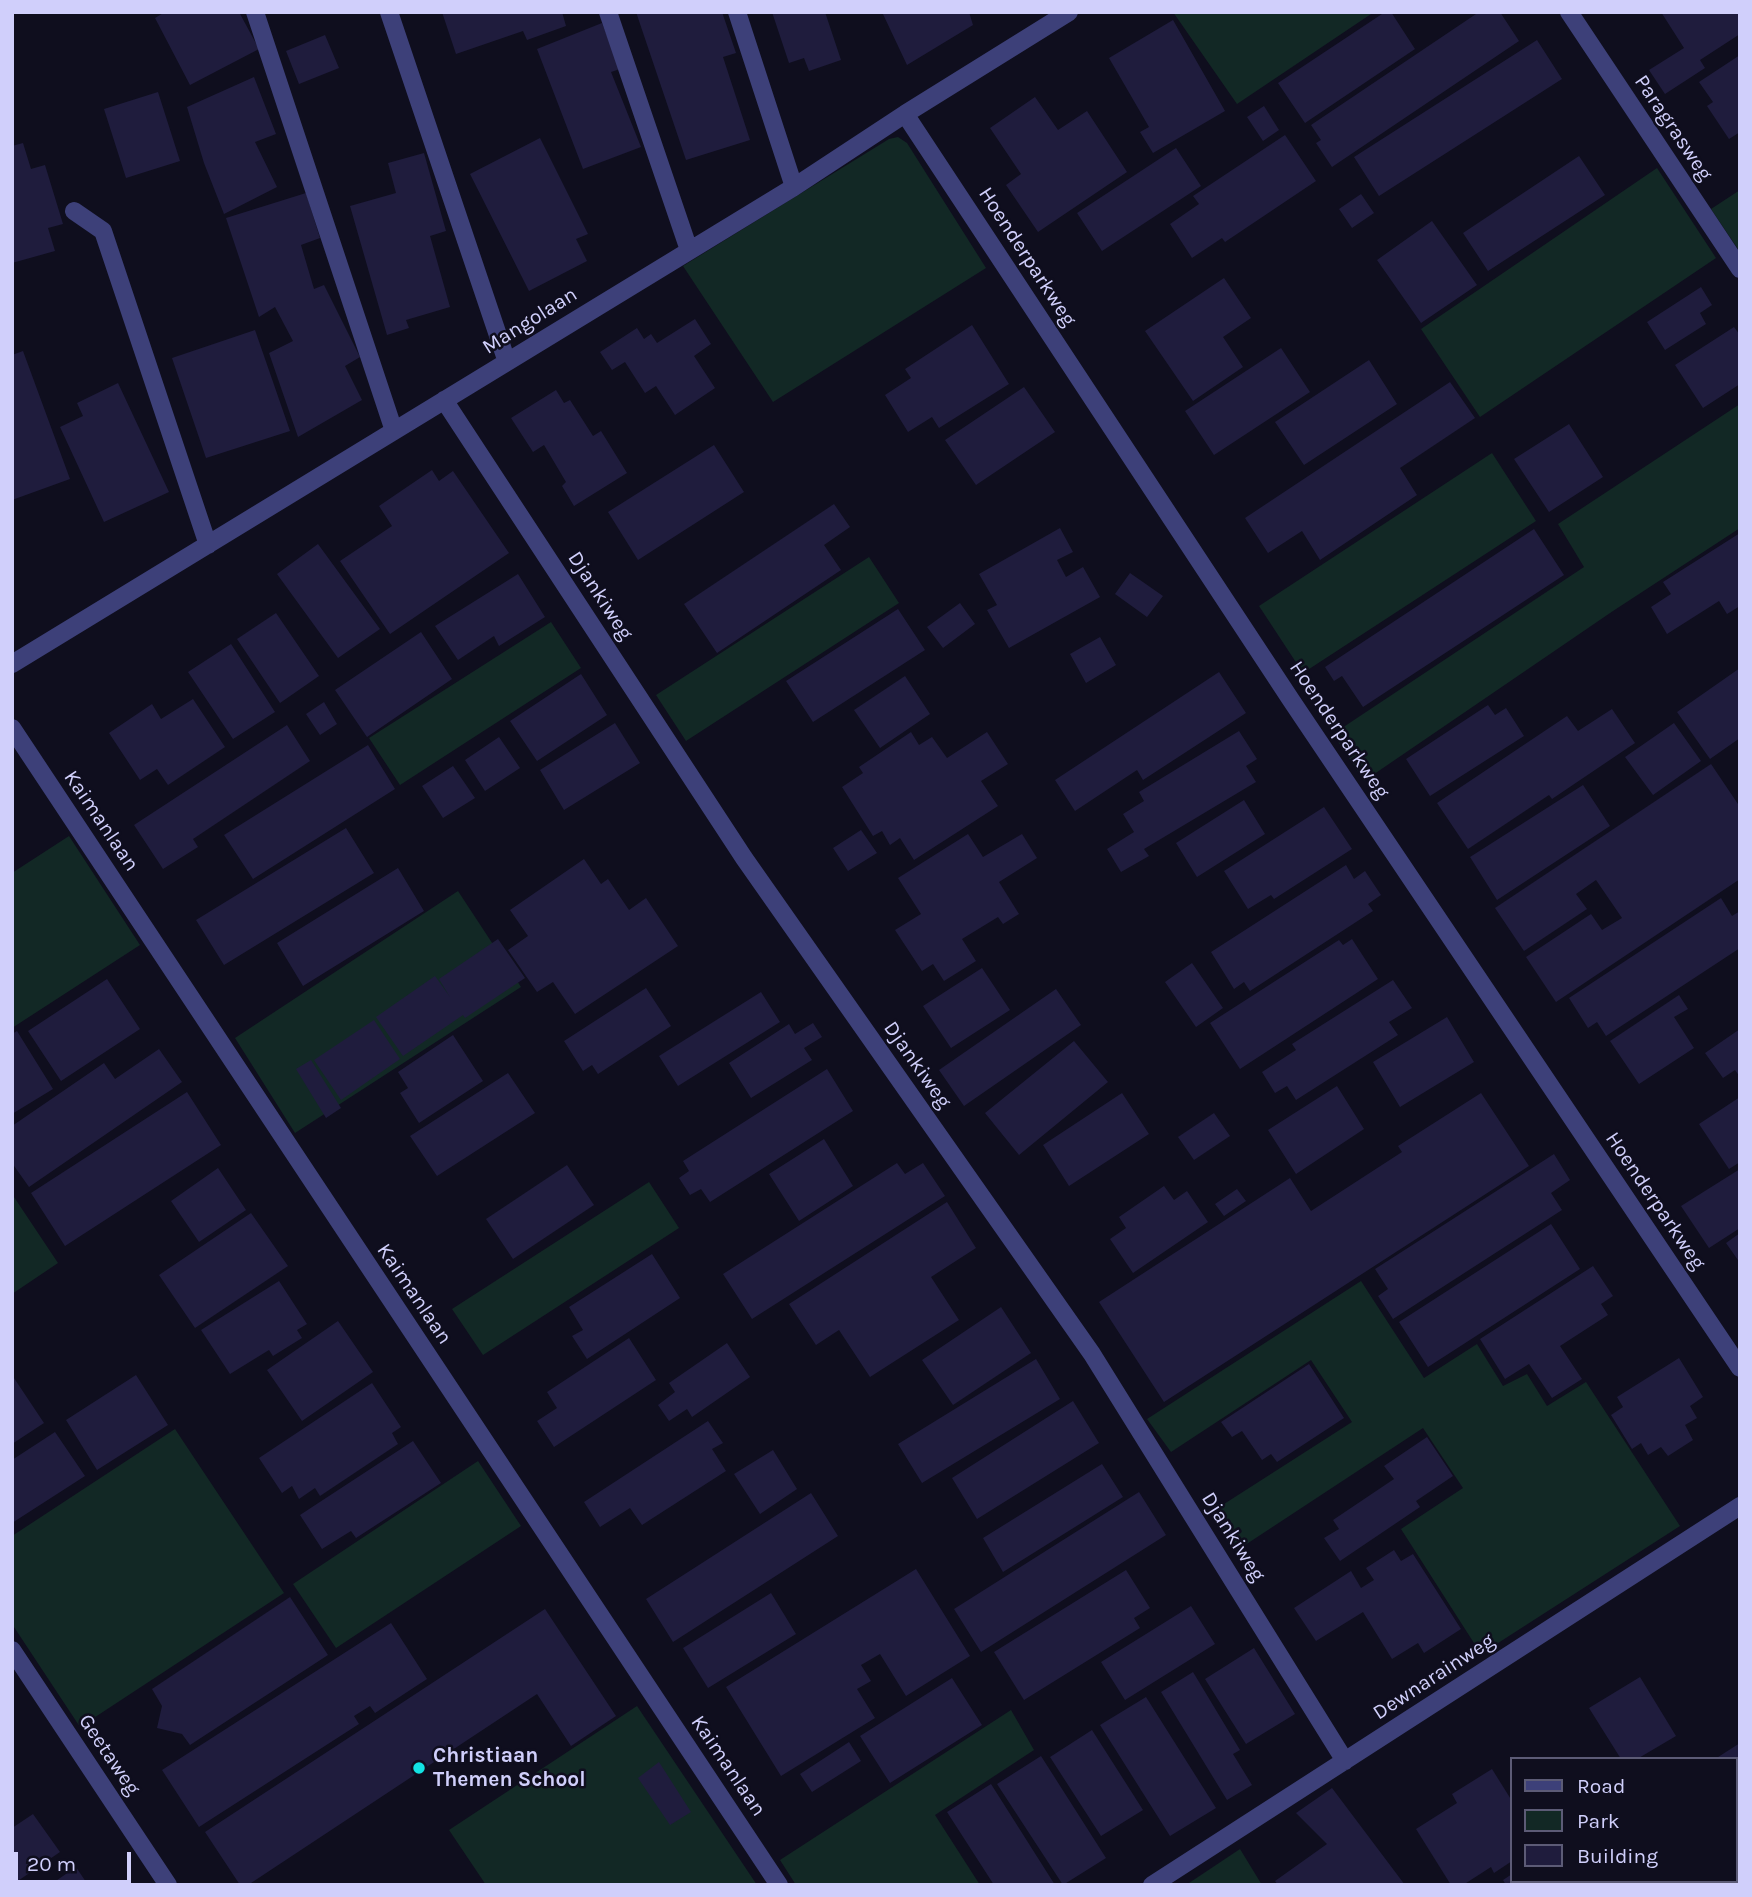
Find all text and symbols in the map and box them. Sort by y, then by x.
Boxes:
street label: Paragrasweg [1628,70,1718,186]
street label: Hoenderparkweg [973,183,1081,331]
street label: Mangolaan [478,282,582,360]
street label: Djankiweg [562,547,638,645]
street label: Hoenderparkweg [1284,656,1394,804]
street label: Kaimanlaan [58,766,144,876]
street label: Djankiweg [878,1017,956,1113]
street label: Hoenderparkweg [1600,1127,1710,1275]
street label: Kaimanlaan [371,1239,457,1349]
street label: Djankiweg [1196,1488,1270,1586]
street label: Dewnarainweg [1368,1628,1500,1726]
street label: Geetaweg [73,1710,145,1800]
street label: Kaimanlaan [685,1711,771,1821]
place label: Christiaan Themen School [433,1743,586,1793]
legend [1510,1757,1738,1883]
marker: Christiaan Themen School [411,1760,427,1776]
text: Road [1577,1774,1625,1798]
text: Park [1577,1809,1620,1833]
scale bar [18,1838,135,1882]
text: Building [1577,1844,1658,1868]
text: 20 m [27,1852,76,1876]

